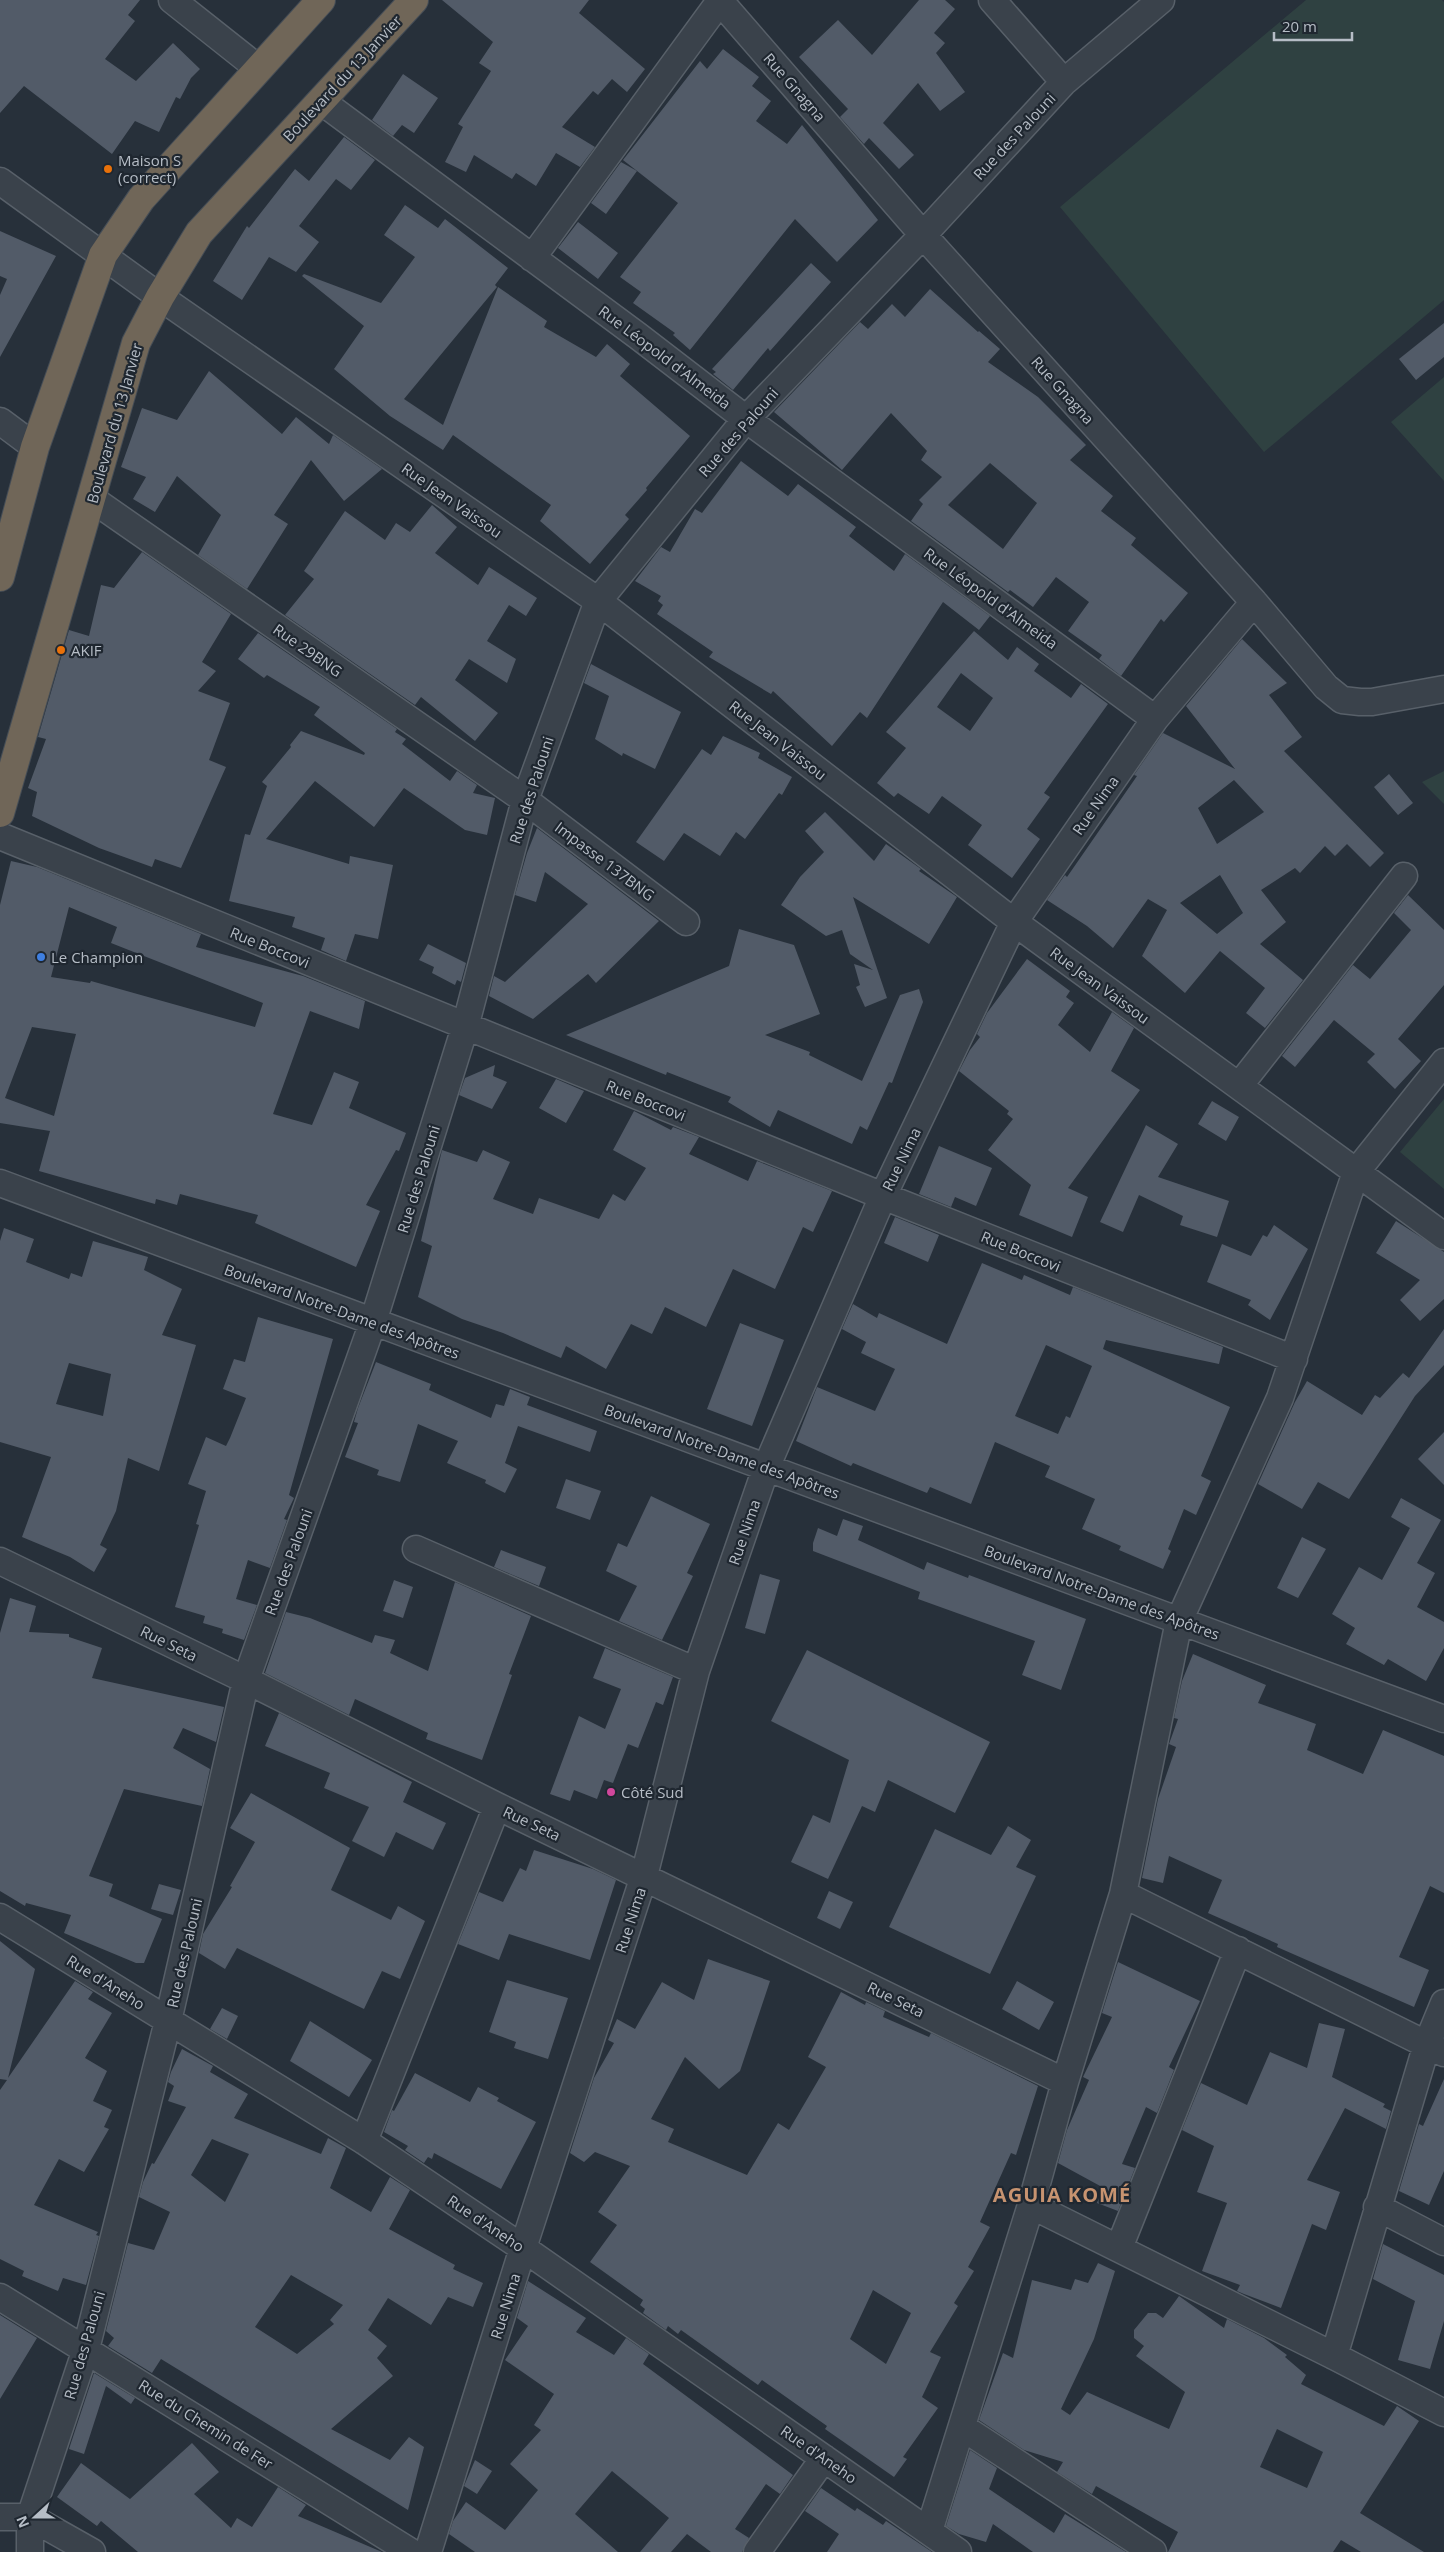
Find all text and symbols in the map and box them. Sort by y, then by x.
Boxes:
scale bar [1274,10,1352,42]
street label: Boulevard du 13 Janvier [278,11,406,145]
text: 20 m [1282,16,1317,36]
street label: Rue Gnagna [760,48,830,126]
street label: Rue des Palouni [969,88,1059,184]
place label: Maison S (correct) [118,150,181,187]
marker: Maison S (correct) [102,163,114,175]
street label: Rue Léopold d'Almeida [595,301,735,413]
street label: Boulevard du 13 Janvier [82,341,146,505]
street label: Rue Gnagna [1027,352,1099,428]
street label: Rue des Palouni [694,383,782,481]
street label: Rue Jean Vaissou [398,458,506,542]
street label: Rue Léopold d'Almeida [920,543,1062,653]
street label: Rue 29BNG [270,619,346,681]
place label: AKIF [71,640,102,660]
marker: AKIF [55,644,67,656]
street label: Rue Jean Vaissou [725,696,831,784]
street label: Rue des Palouni [504,734,558,846]
street label: Rue Nima [1067,771,1123,839]
street label: Impasse 137BNG [551,817,659,905]
street label: Rue Boccovi [227,922,313,972]
street label: Rue Jean Vaissou [1046,942,1154,1028]
place label: Le Champion [51,947,143,967]
marker: Le Champion [35,951,47,963]
street label: Rue Boccovi [603,1075,689,1125]
street label: Rue des Palouni [392,1123,444,1235]
street label: Rue Nima [877,1124,925,1194]
street label: Rue Boccovi [978,1226,1064,1276]
street label: Boulevard Notre-Dame des Apôtres [222,1259,462,1363]
street label: Boulevard Notre-Dame des Apôtres [602,1399,842,1503]
street label: Rue Nima [723,1497,765,1567]
street label: Rue des Palouni [259,1506,317,1618]
street label: Boulevard Notre-Dame des Apôtres [982,1540,1222,1644]
street label: Rue Seta [137,1621,201,1665]
place label: Côté Sud [621,1782,684,1802]
marker: Côté Sud [605,1786,617,1798]
street label: Rue Seta [500,1801,564,1845]
street label: Rue Nima [610,1885,650,1955]
street label: Rue des Palouni [162,1896,206,2010]
street label: Rue d'Aneho [63,1950,149,2014]
street label: Rue Seta [864,1977,928,2021]
district label: AGUIA KOMÉ [993,2181,1131,2208]
street label: Rue d'Aneho [444,2190,528,2256]
street label: Rue Nima [485,2271,525,2341]
street label: Rue des Palouni [59,2289,109,2401]
street label: Rue du Chemin de Fer [135,2375,277,2473]
street label: Rue d'Aneho [777,2420,861,2488]
north arrow [10,2492,60,2542]
text: N [11,2513,33,2531]

